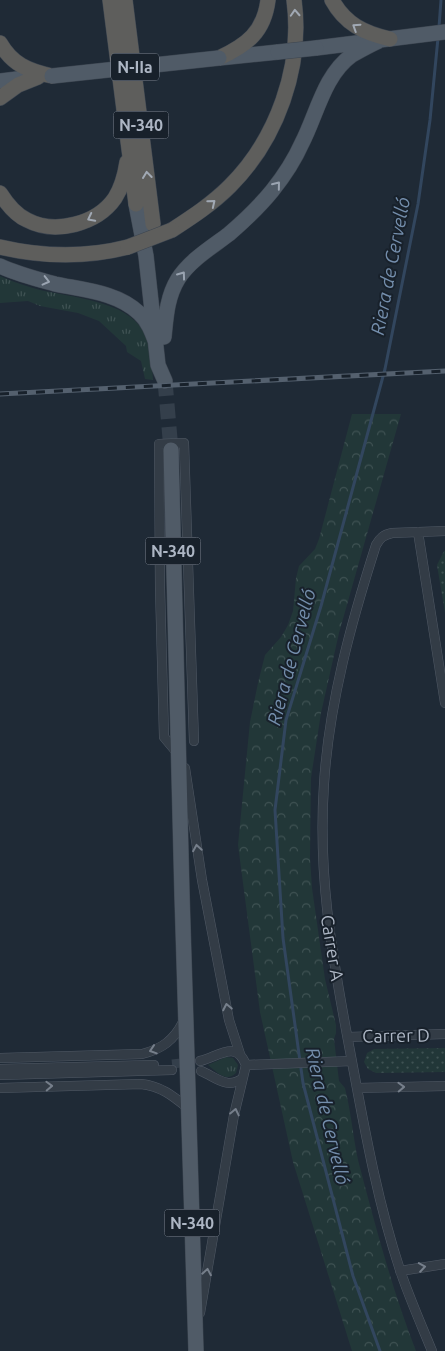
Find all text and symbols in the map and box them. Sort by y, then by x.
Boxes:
one-way arrow [289,9,300,17]
one-way arrow [352,23,361,33]
road number: N-IIa [111,54,159,80]
road number: N-340 [114,112,168,138]
one-way arrow [142,171,153,179]
one-way arrow [271,182,279,191]
water label: Riera de Cervelló [366,195,414,337]
one-way arrow [206,199,215,208]
one-way arrow [87,211,96,222]
one-way arrow [176,271,185,281]
one-way arrow [42,275,51,286]
road number: N-340 [146,538,200,564]
water label: Riera de Cervelló [262,587,320,727]
one-way arrow [193,843,203,852]
street label: Carrer A [318,913,348,983]
one-way arrow [222,1003,233,1012]
street label: Carrer D [362,1024,430,1046]
one-way arrow [149,1045,157,1055]
water label: Riera de Cervelló [302,1045,354,1187]
one-way arrow [45,1081,53,1092]
one-way arrow [398,1082,405,1092]
one-way arrow [229,1108,240,1117]
road number: N-340 [164,1210,220,1236]
one-way arrow [419,1262,427,1273]
one-way arrow [202,1268,212,1277]

